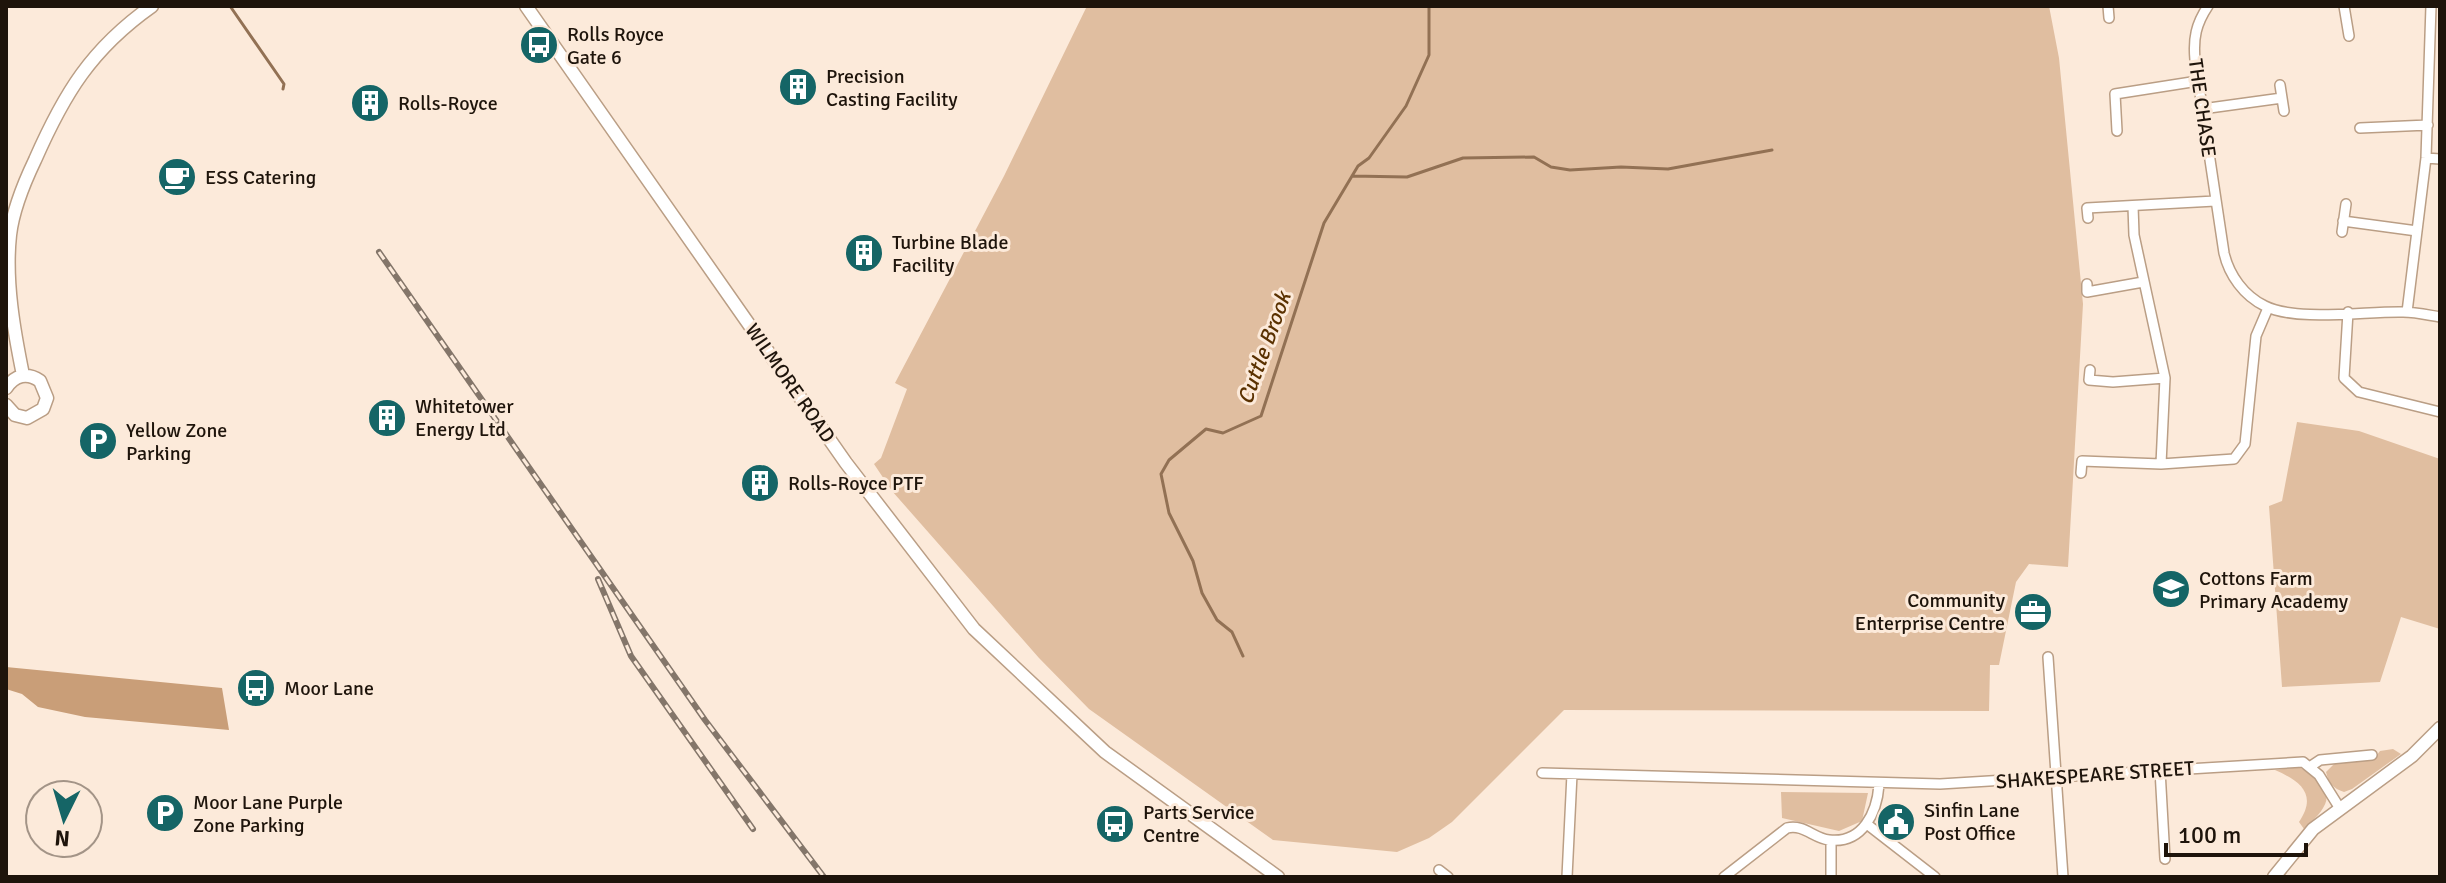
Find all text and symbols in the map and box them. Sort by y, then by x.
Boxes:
place label: Rolls Royce Gate 6 [567,22,664,70]
bus stop icon: Rolls Royce Gate 6 [518,24,560,66]
street label: THE CHASE [2183,57,2221,159]
place label: Precision Casting Facility [826,64,958,112]
building icon: Precision Casting Facility [777,66,819,108]
building icon: Rolls-Royce [349,82,391,124]
place label: Rolls-Royce [398,91,498,116]
cafe icon: ESS Catering [156,156,198,198]
place label: ESS Catering [205,165,316,190]
place label: Turbine Blade Facility [892,230,1008,278]
building icon: Turbine Blade Facility [843,232,885,274]
water label: Cuttle Brook [1231,286,1297,408]
street label: WILMORE ROAD [740,319,840,447]
place label: Whitetower Energy Ltd [415,394,514,442]
building icon: Whitetower Energy Ltd [366,397,408,439]
place label: Yellow Zone Parking [126,418,227,466]
parking icon: Yellow Zone Parking [77,420,119,462]
building icon: Rolls-Royce PTF [739,462,781,504]
place label: Rolls-Royce PTF [788,471,924,496]
place label: Cottons Farm Primary Academy [2199,566,2349,614]
school or university icon: Cottons Farm Primary Academy [2150,568,2192,610]
place label: Community Enterprise Centre [1855,588,2006,636]
office icon: Community Enterprise Centre [2012,591,2054,633]
bus stop icon: Moor Lane [235,667,277,709]
place label: Moor Lane [284,676,374,701]
street label: SHAKESPEARE STREET [1995,756,2195,794]
north arrow [24,779,104,859]
place label: Moor Lane Purple Zone Parking [193,790,343,838]
parking icon: Moor Lane Purple Zone Parking [144,792,186,834]
place label: Sinfin Lane Post Office [1924,798,2020,846]
place label: Parts Service Centre [1143,800,1255,848]
public building icon: Sinfin Lane Post Office [1875,801,1917,843]
bus stop icon: Parts Service Centre [1094,803,1136,845]
scale bar [2166,807,2306,857]
text: 100 m [2178,820,2241,850]
text: N [53,824,71,853]

